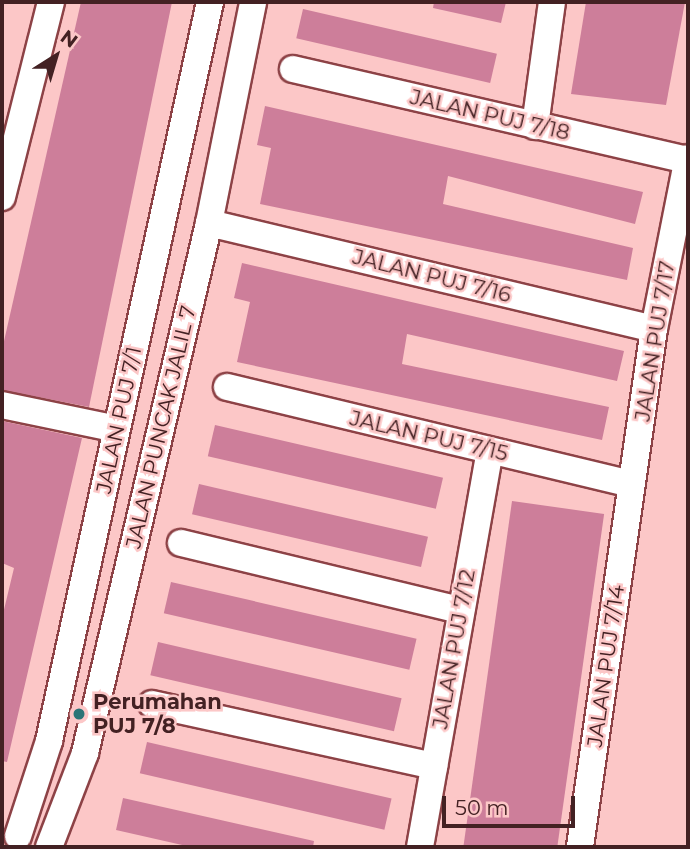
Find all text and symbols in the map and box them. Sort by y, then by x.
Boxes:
north arrow [21,21,91,91]
text: N [56,25,82,53]
street label: JALAN PUJ 7/18 [408,84,572,146]
street label: JALAN PUJ 7/16 [350,244,514,308]
street label: JALAN PUJ 7/17 [630,259,680,423]
street label: JALAN PUNCAK JALIL 7 [121,303,201,551]
street label: JALAN PUJ 7/1 [91,344,147,496]
street label: JALAN PUJ 7/15 [347,406,511,466]
street label: JALAN PUJ 7/12 [428,567,480,731]
street label: JALAN PUJ 7/14 [582,583,630,749]
place label: Perumahan PUJ 7/8 [93,689,222,739]
marker: Perumahan PUJ 7/8 [71,706,87,722]
scale bar [445,782,578,826]
text: 50 m [455,795,509,820]

